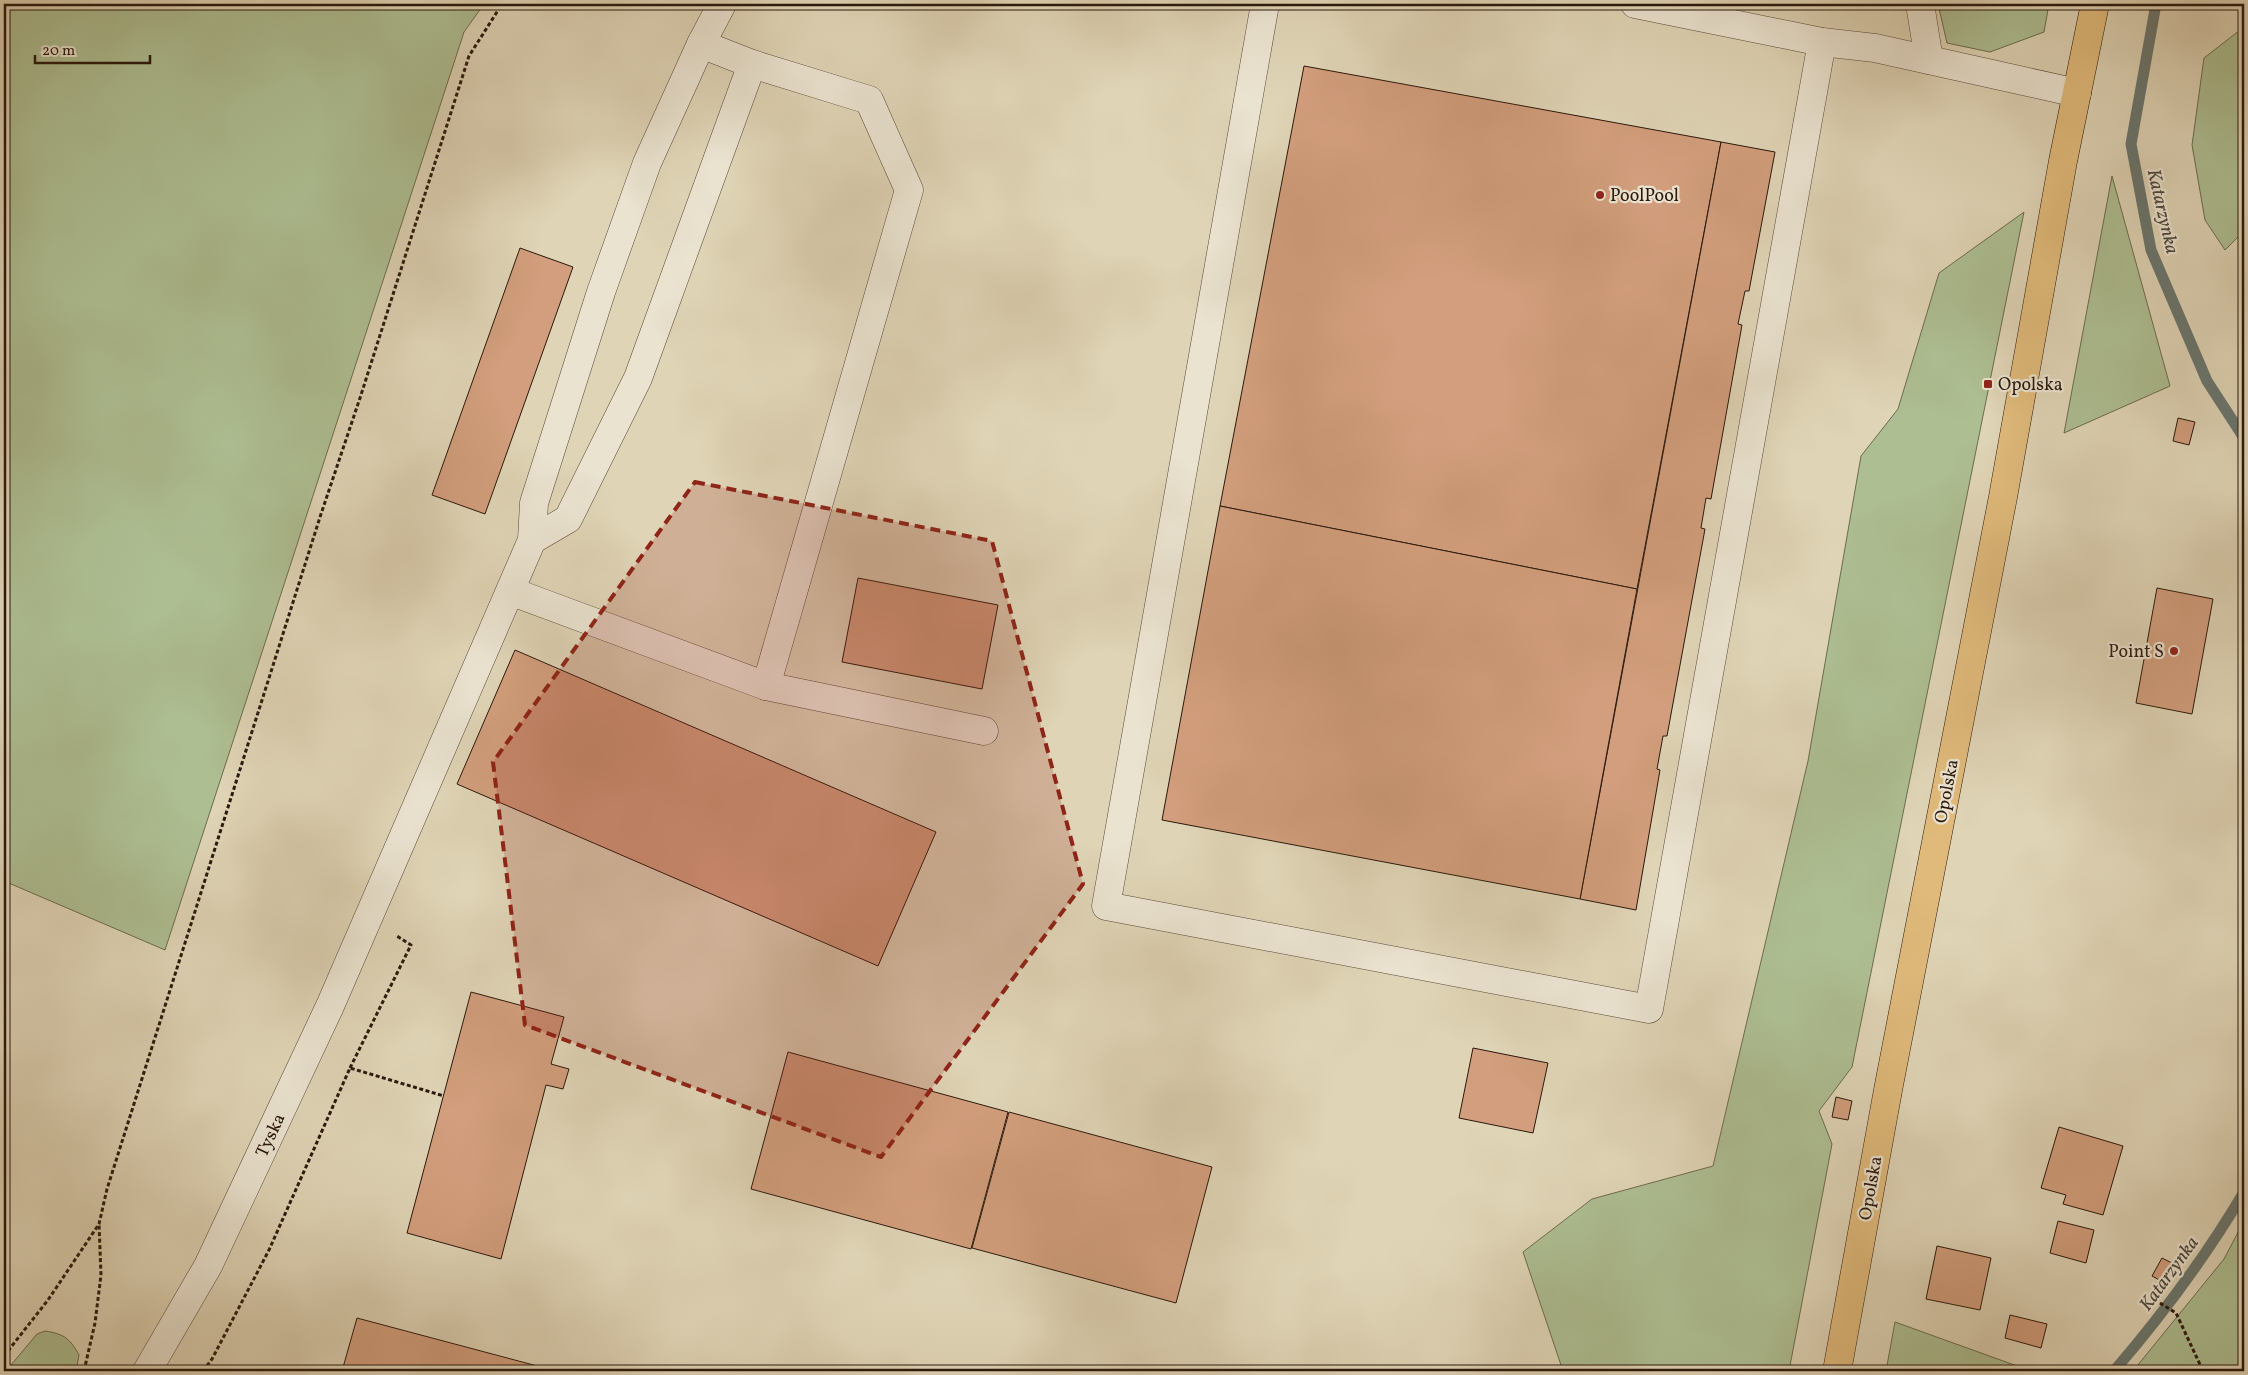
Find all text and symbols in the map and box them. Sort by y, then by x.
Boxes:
scale bar [35,32,150,64]
text: 20 m [42,41,75,62]
water label: Katarzynka [2140,166,2184,256]
place label: PoolPool [1610,184,1679,209]
marker: PoolPool [1594,189,1606,201]
place label: Opolska [1998,373,2063,398]
marker: Opolska [1982,378,1994,390]
place label: Point S [2108,640,2164,665]
marker: Point S [2168,645,2180,657]
street label: Opolska [1929,757,1966,825]
street label: Tyska [250,1110,292,1162]
street label: Opolska [1854,1154,1889,1222]
water label: Katarzynka [2134,1232,2206,1317]

